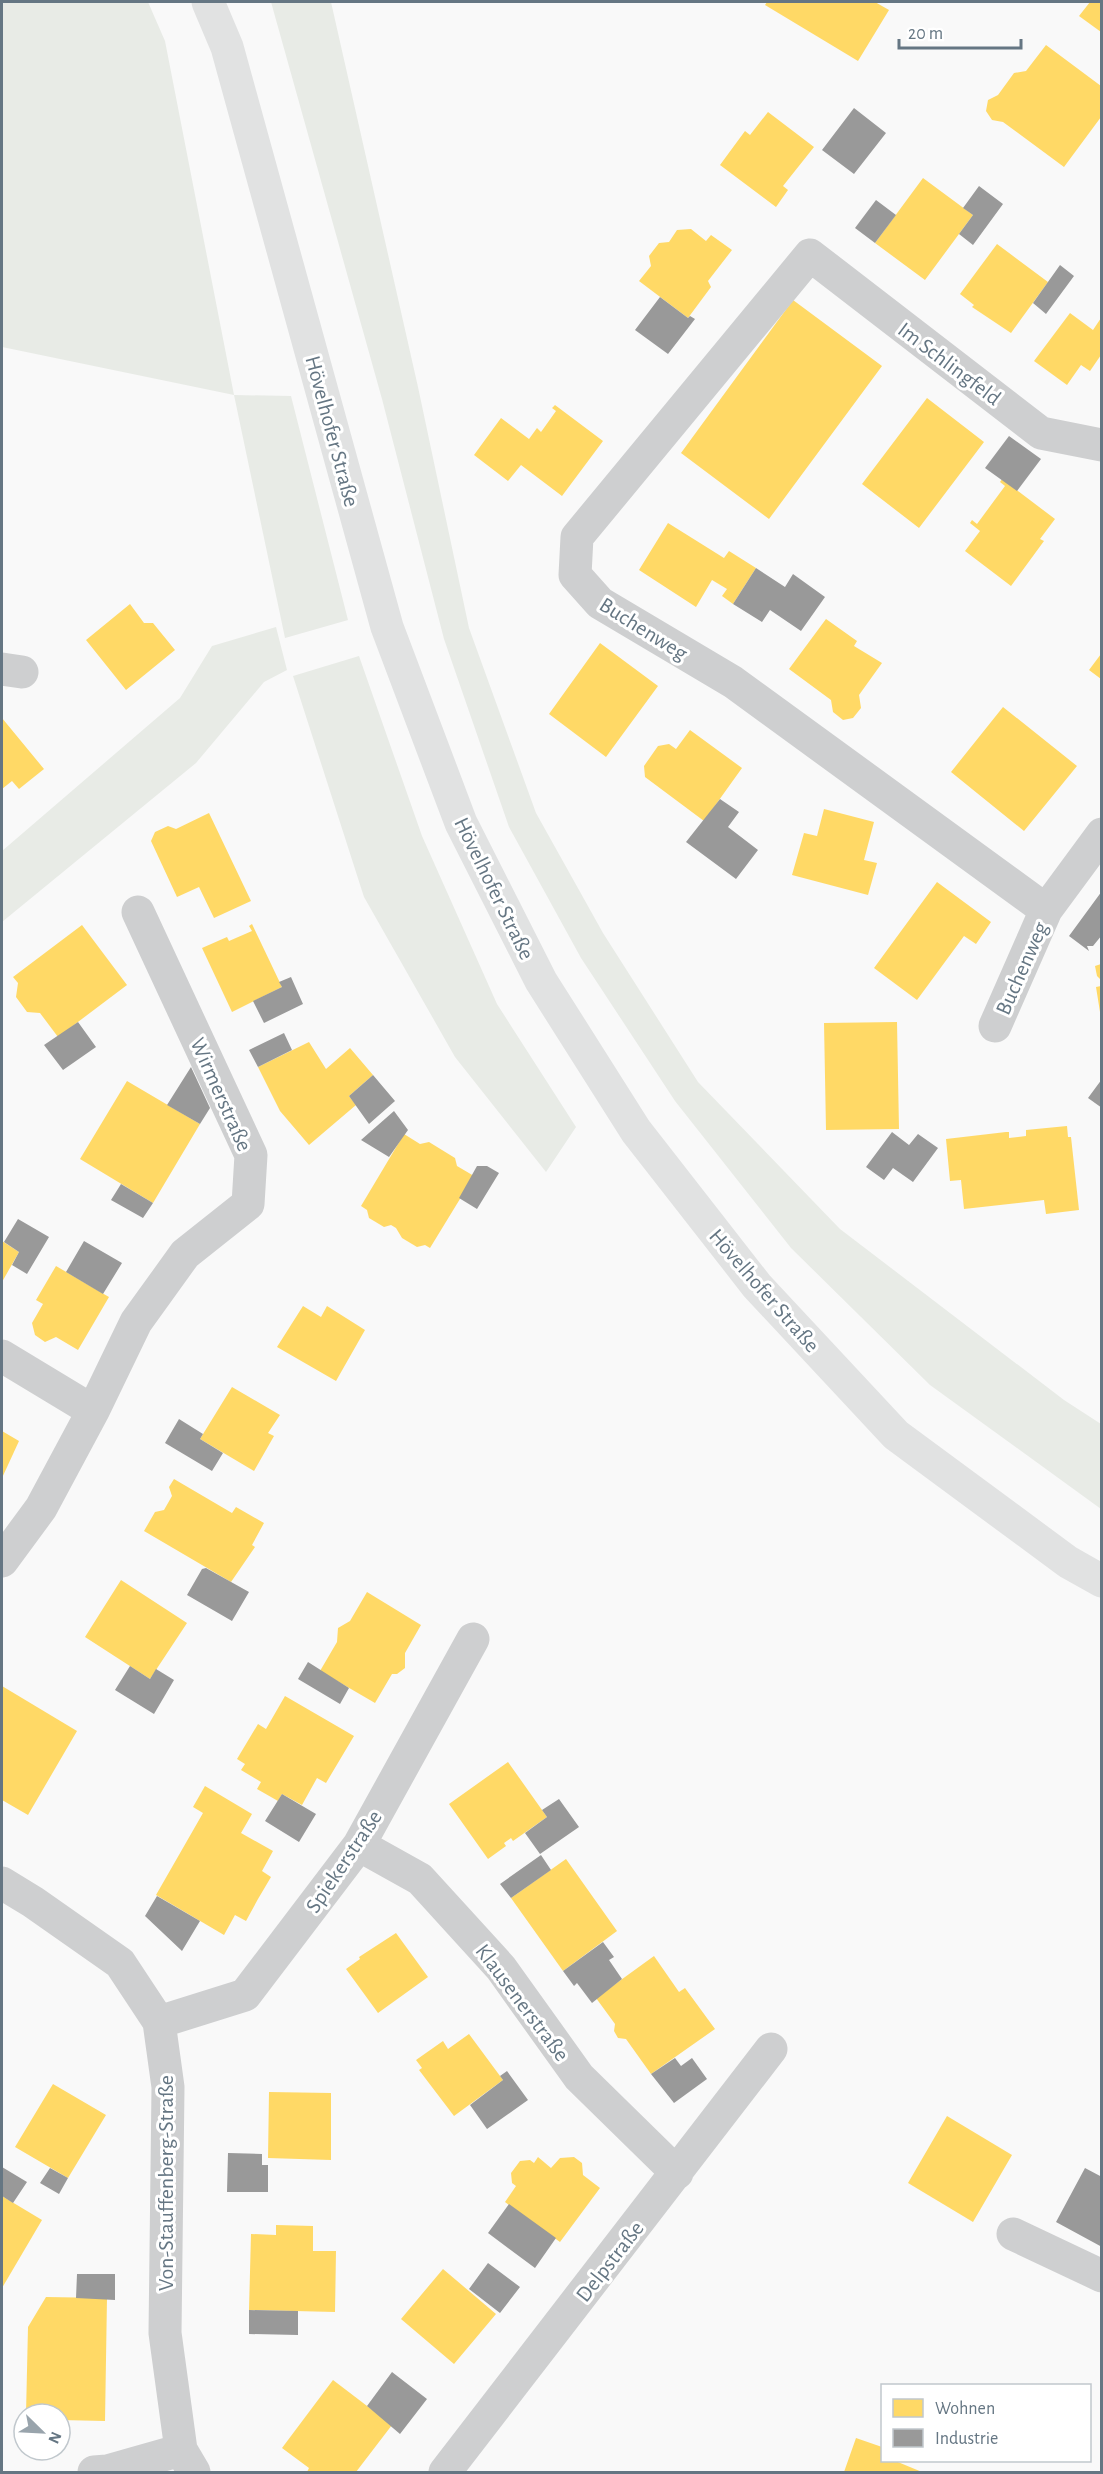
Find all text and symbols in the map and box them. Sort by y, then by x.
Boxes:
scale bar [899,12,1020,50]
text: 20 m [908,25,943,43]
street label: Im Schlingfeld [894,318,1005,410]
street label: Hövelhofer Straße [301,353,363,509]
street label: Buchenweg [596,593,692,665]
street label: Hövelhofer Straße [450,814,538,963]
street label: Buchenweg [992,918,1052,1018]
street label: Wirmerstraße [186,1034,256,1154]
street label: Hövelhofer Straße [705,1225,824,1357]
street label: Spiekerstraße [302,1806,386,1917]
street label: Klausenerstraße [471,1940,573,2065]
street label: Von-Stauffenberg-Straße [155,2075,177,2291]
street label: Delpstraße [572,2217,648,2306]
legend [881,2384,1091,2462]
text: Wohnen [935,2400,995,2418]
north arrow [12,2402,72,2462]
text: N [45,2429,64,2446]
text: Industrie [935,2430,998,2448]

